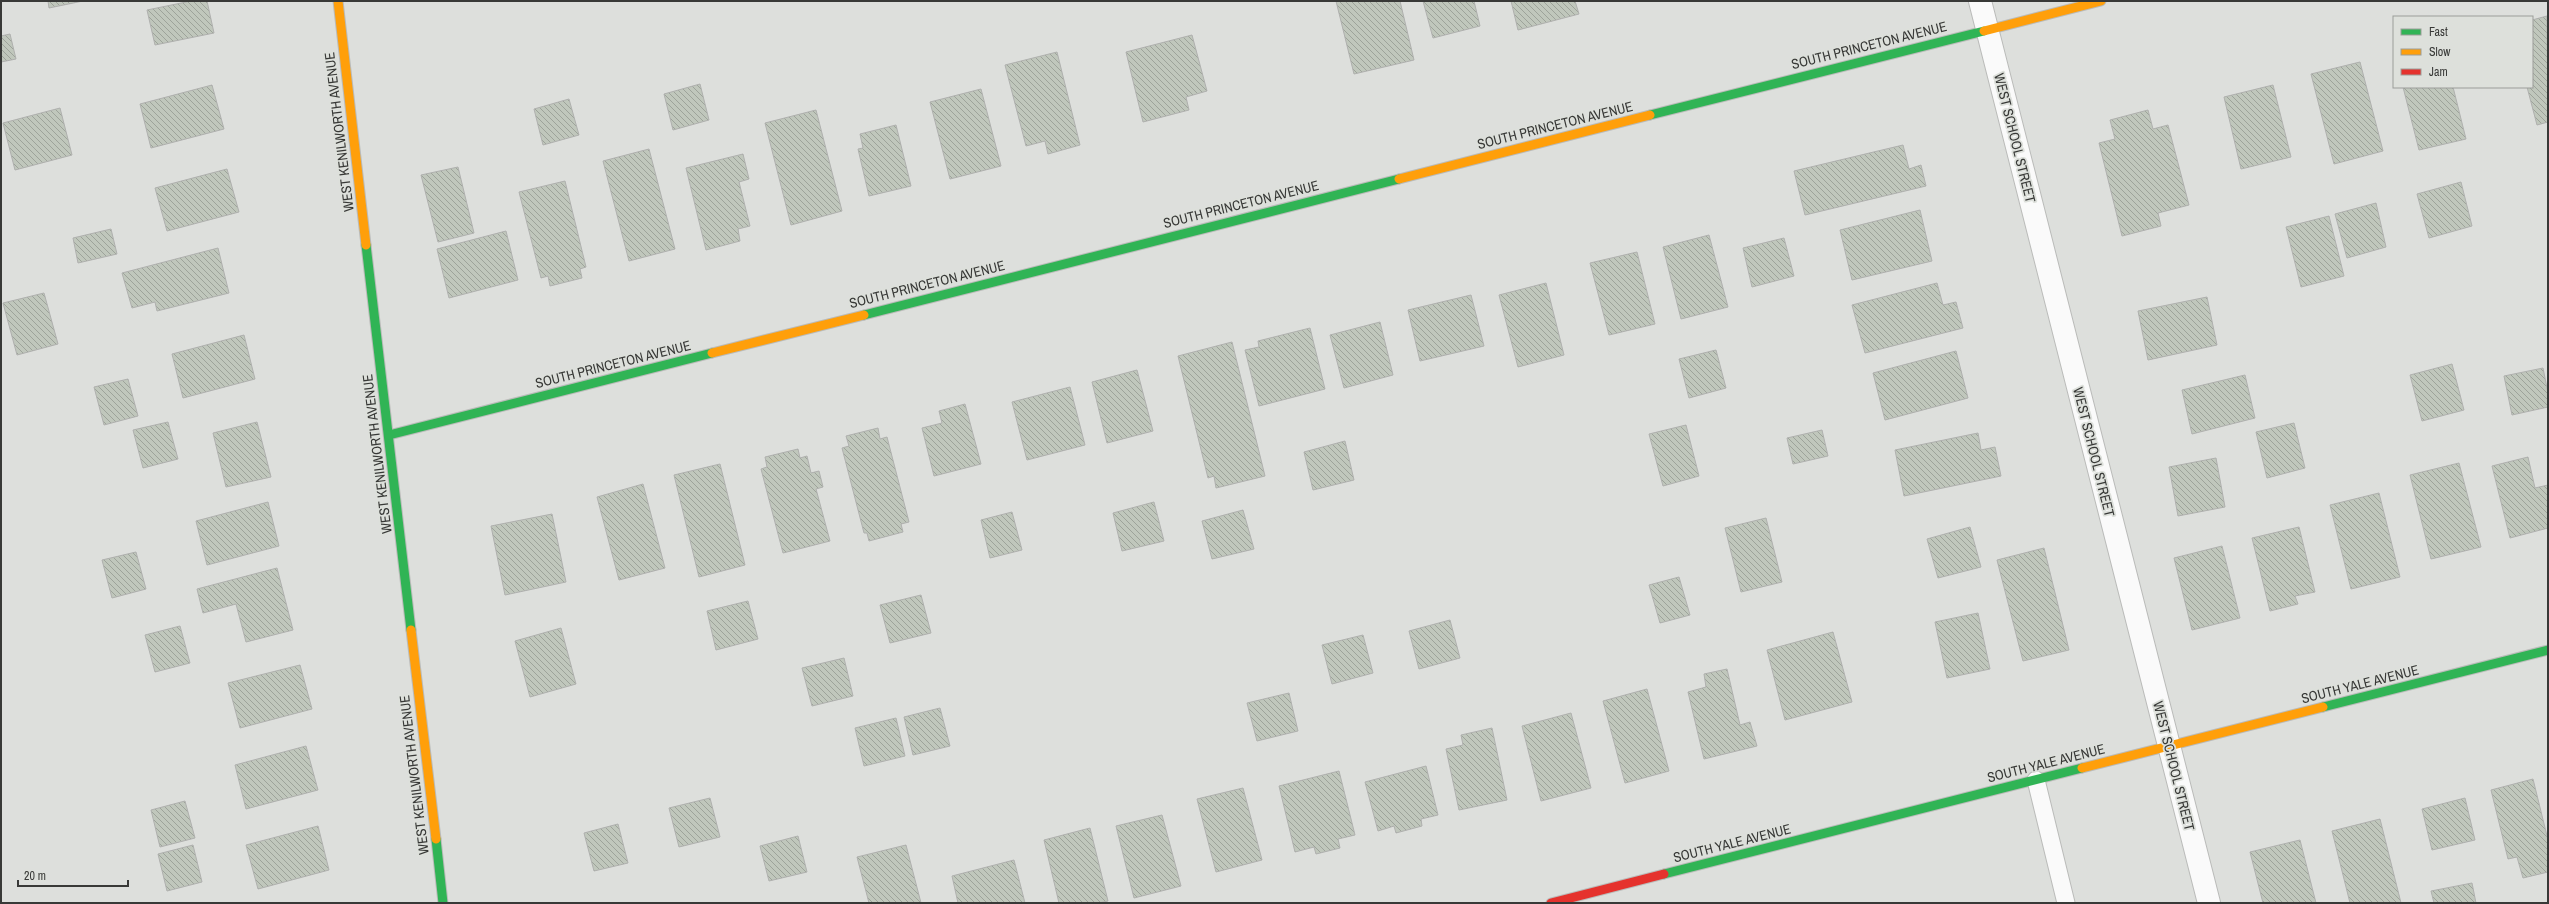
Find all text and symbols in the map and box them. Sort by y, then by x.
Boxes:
legend [2393,16,2533,88]
street label: SOUTH PRINCETON AVENUE [1789,17,1949,73]
text: Fast [2429,24,2448,40]
text: Slow [2429,44,2451,60]
street label: WEST KENILWORTH AVENUE [320,51,358,213]
text: Jam [2429,64,2448,80]
street label: WEST SCHOOL STREET [1990,71,2040,205]
street label: SOUTH PRINCETON AVENUE [1475,97,1635,153]
street label: SOUTH PRINCETON AVENUE [1161,176,1321,232]
street label: SOUTH PRINCETON AVENUE [847,256,1007,312]
street label: SOUTH PRINCETON AVENUE [533,336,693,392]
street label: WEST KENILWORTH AVENUE [358,373,396,535]
street label: WEST SCHOOL STREET [2069,385,2119,519]
street label: SOUTH YALE AVENUE [2299,661,2421,707]
street label: WEST KENILWORTH AVENUE [395,694,433,856]
street label: WEST SCHOOL STREET [2149,699,2199,833]
street label: SOUTH YALE AVENUE [1985,740,2107,786]
street label: SOUTH YALE AVENUE [1671,820,1793,866]
scale bar [18,862,128,888]
text: 20 m [24,868,46,884]

